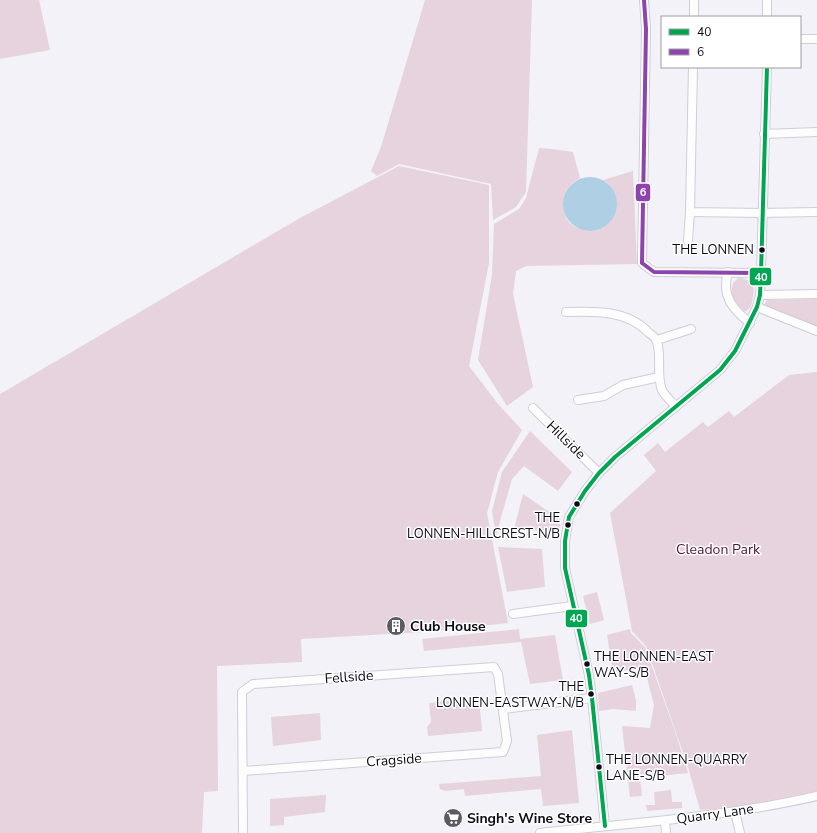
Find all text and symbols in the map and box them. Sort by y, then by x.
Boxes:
legend [661,16,801,68]
text: 40 [697,24,711,40]
text: 6 [697,44,704,60]
line badge: 6 [635,183,651,202]
text: 6 [640,185,647,200]
place label: THE LONNEN [672,241,754,259]
marker: THE LONNEN [757,245,767,255]
line badge: 40 [749,267,772,286]
text: 40 [754,270,768,285]
street label: Hillside [542,417,590,463]
unlabelled marker [572,499,582,509]
place label: THE LONNEN-HILLCREST-N/B [407,509,560,543]
marker: THE LONNEN-HILLCREST-N/B [563,520,573,530]
park label: Cleadon Park [676,540,761,559]
line badge: 40 [565,609,588,628]
text: 40 [569,611,583,626]
building icon: Club House [385,615,407,637]
place label: Club House [410,617,486,636]
place label: THE LONNEN-EAST WAY-S/B [594,648,714,682]
marker: THE LONNEN-EAST WAY-S/B [582,659,592,669]
street label: Fellside [324,666,374,688]
place label: THE LONNEN-EASTWAY-N/B [436,678,584,712]
marker: THE LONNEN-EASTWAY-N/B [586,689,596,699]
street label: Cragside [366,749,422,771]
place label: THE LONNEN-QUARRY LANE-S/B [606,751,747,785]
marker: THE LONNEN-QUARRY LANE-S/B [594,762,604,772]
street label: Quarry Lane [675,799,755,829]
supermarket icon: Singh's Wine Store [442,807,464,829]
place label: Singh's Wine Store [467,809,592,828]

